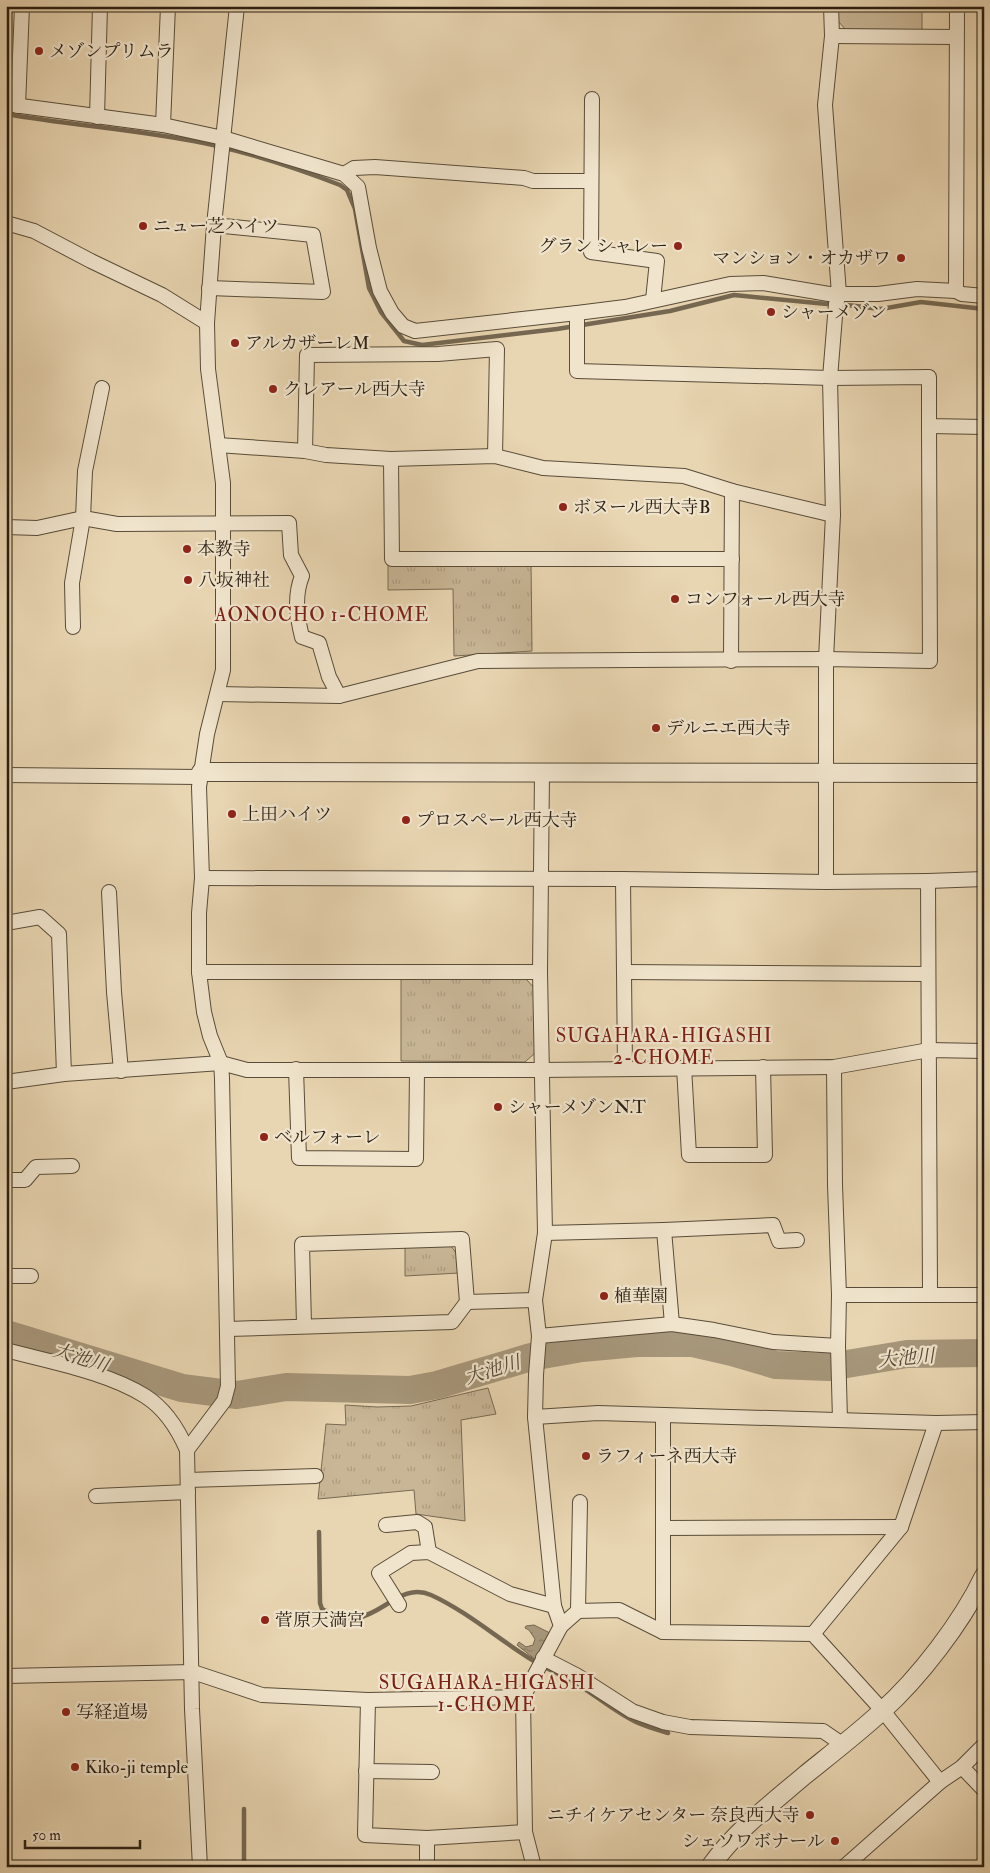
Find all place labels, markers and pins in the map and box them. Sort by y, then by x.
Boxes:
place label: メゾンプリムラ [49,40,174,63]
marker: メゾンプリムラ [33,45,45,57]
place label: ニュー芝ハイツ [153,215,279,238]
marker: ニュー芝ハイツ [137,220,149,232]
place label: グラン シャレー [539,235,668,258]
marker: グラン シャレー [672,240,684,252]
place label: マンション・オカザワ [712,247,891,270]
marker: マンション・オカザワ [895,252,907,264]
place label: シャーメゾン [781,301,887,324]
marker: シャーメゾン [765,306,777,318]
place label: アルカザーレM [245,332,369,355]
marker: アルカザーレM [229,337,241,349]
place label: クレアール西大寺 [283,378,426,401]
marker: クレアール西大寺 [267,383,279,395]
place label: ボヌール西大寺B [573,496,710,519]
marker: ボヌール西大寺B [557,501,569,513]
place label: 本教寺 [197,538,251,561]
marker: 本教寺 [181,543,193,555]
place label: 八坂神社 [198,569,270,592]
marker: 八坂神社 [182,574,194,586]
place label: コンフォール西大寺 [685,588,846,611]
marker: コンフォール西大寺 [669,593,681,605]
place label: デルニエ西大寺 [666,717,791,740]
marker: デルニエ西大寺 [650,722,662,734]
place label: 上田ハイツ [242,803,332,826]
marker: 上田ハイツ [226,808,238,820]
place label: プロスペール西大寺 [416,809,578,832]
marker: プロスペール西大寺 [400,814,412,826]
place label: シャーメゾンN.T [508,1096,646,1119]
marker: シャーメゾンN.T [492,1101,504,1113]
place label: ベルフォーレ [274,1126,381,1149]
marker: ベルフォーレ [258,1131,270,1143]
place label: 植華園 [614,1285,668,1308]
marker: 植華園 [598,1290,610,1302]
place label: ラフィーネ西大寺 [596,1445,738,1468]
marker: ラフィーネ西大寺 [580,1450,592,1462]
place label: 菅原天満宮 [275,1609,365,1632]
marker: 菅原天満宮 [259,1614,271,1626]
place label: 写経道場 [76,1701,148,1724]
marker: 写経道場 [60,1706,72,1718]
place label: Kiko-ji temple [85,1756,188,1779]
marker: Kiko-ji temple [69,1761,81,1773]
place label: ニチイケアセンター 奈良西大寺 [547,1804,800,1827]
marker: ニチイケアセンター 奈良西大寺 [804,1809,816,1821]
place label: シェソワボナール [682,1830,825,1853]
marker: シェソワボナール [829,1835,841,1847]

